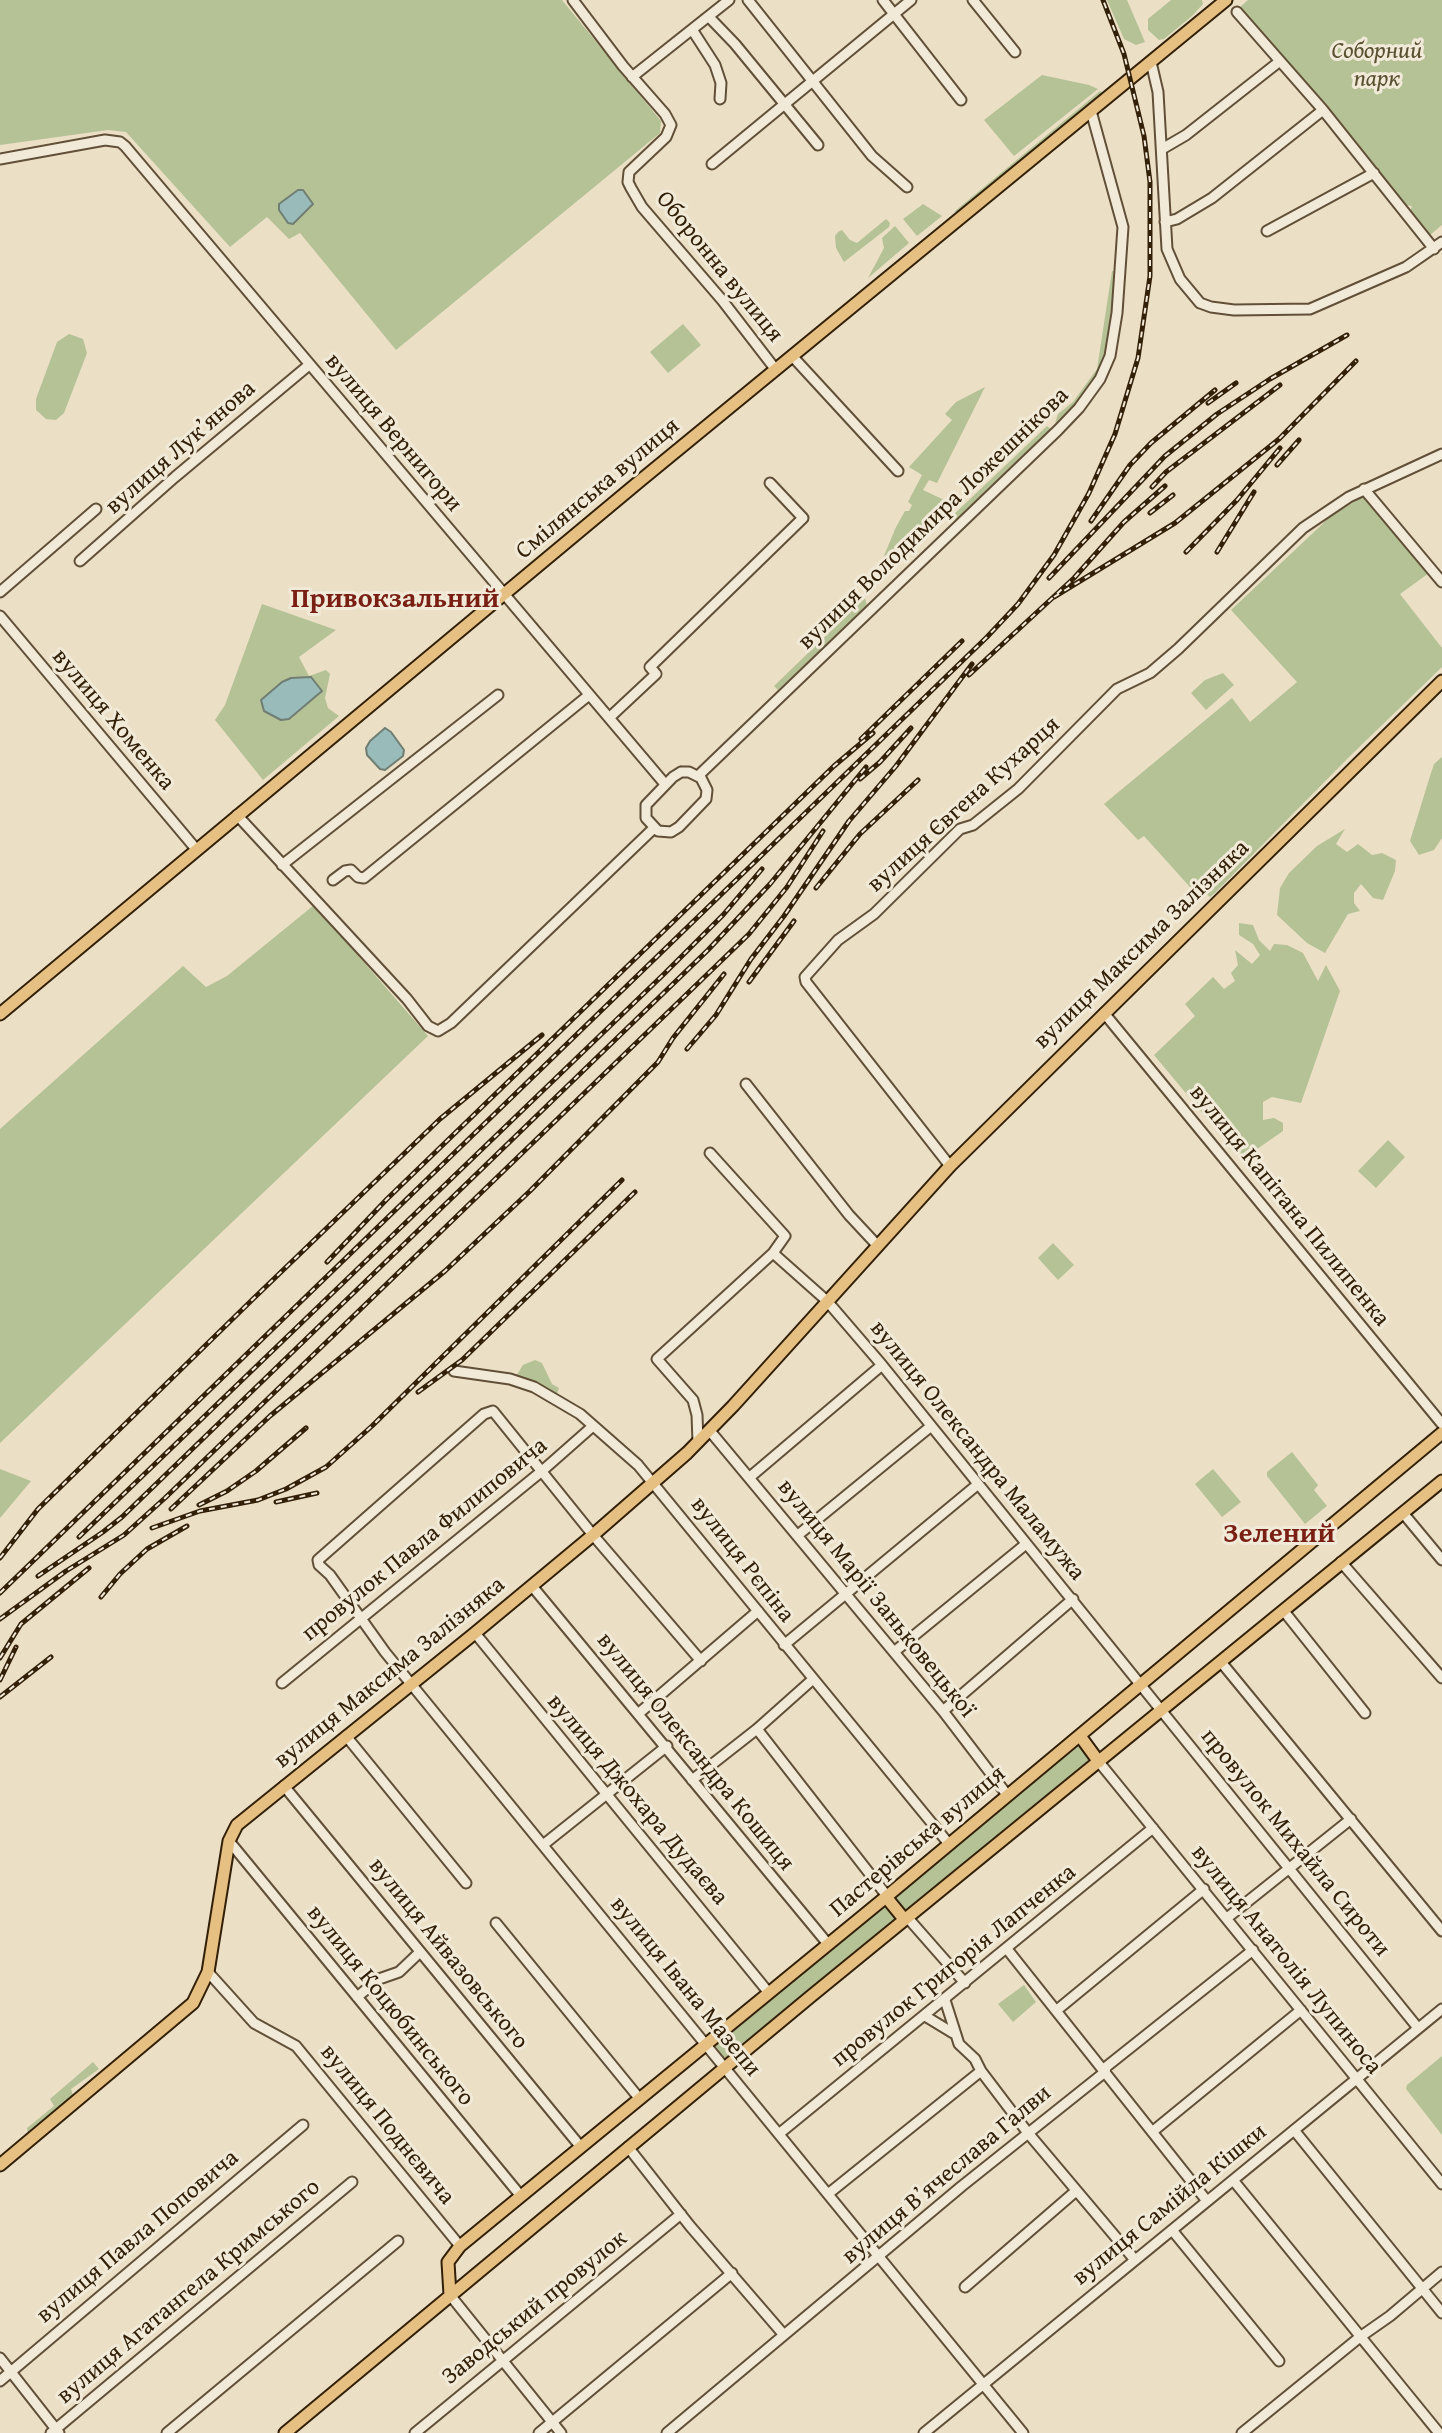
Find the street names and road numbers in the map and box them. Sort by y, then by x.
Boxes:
street label: Оборонна вулиця [649,186,789,348]
street label: вулиця Вернигори [318,348,468,518]
street label: вулиця Лукʼянова [100,375,262,521]
street label: вулиця Володимира Ложешнікова [793,382,1075,656]
street label: Смілянська вулиця [510,412,686,566]
street label: вулиця Хоменка [45,643,181,797]
street label: вулиця Євгена Кухарця [862,711,1066,899]
street label: вулиця Максима Залізняка [1028,834,1256,1056]
street label: вулиця Капітана Пилипенка [1183,1079,1395,1333]
street label: вулиця Олександра Маламужа [863,1315,1091,1587]
street label: провулок Павла Филиповича [296,1432,554,1648]
street label: вулиця Марії Заньковецької [771,1474,981,1724]
street label: вулиця Рєпіна [684,1491,800,1629]
street label: вулиця Максима Залізняка [269,1571,511,1775]
street label: вулиця Олександра Кошиця [590,1627,800,1877]
street label: вулиця Джохара Дудаєва [540,1689,734,1911]
street label: провулок Михайла Сироти [1194,1723,1396,1963]
street label: Пастерівська вулиця [824,1760,1012,1924]
street label: вулиця Анатолія Лупиноса [1184,1839,1388,2081]
street label: вулиця Айвазовського [362,1852,534,2056]
street label: провулок Григорія Лапченка [826,1858,1082,2074]
street label: вулиця Івана Мазепи [604,1891,766,2083]
street label: вулиця Коцюбинського [300,1900,480,2112]
street label: вулиця Поднєвича [314,2039,460,2211]
street label: вулиця Вʼячеслава Галви [837,2079,1057,2271]
street label: вулиця Самійла Кішки [1067,2118,1273,2292]
street label: вулиця Павла Поповича [31,2144,245,2330]
street label: вулиця Агатангела Кримського [51,2173,327,2411]
street label: Заводський провулок [437,2224,633,2392]

